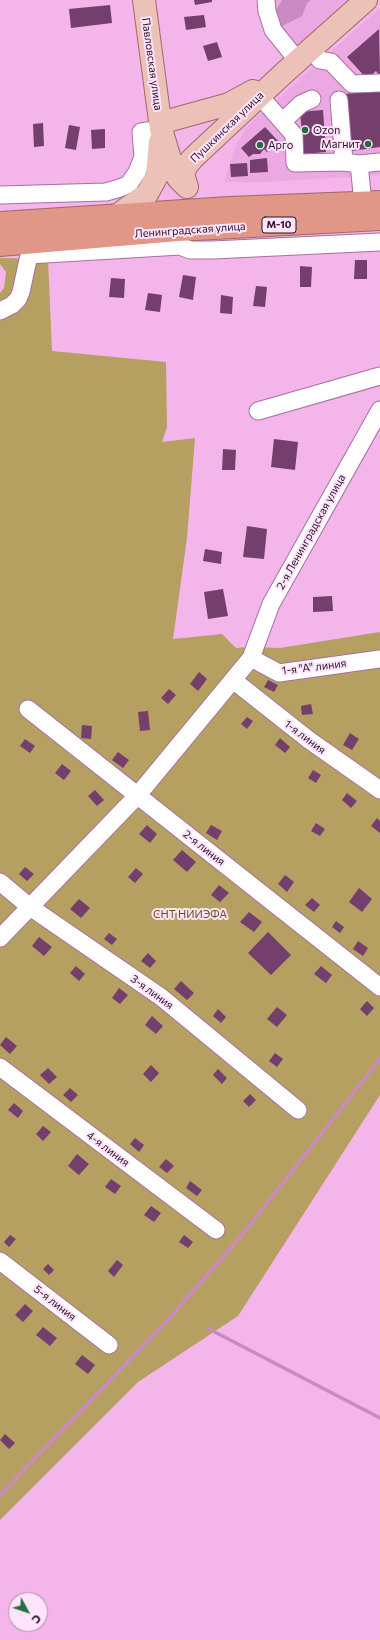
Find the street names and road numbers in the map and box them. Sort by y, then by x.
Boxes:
street label: Павловская улица [139,17,165,111]
street label: Пушкинская улица [188,89,266,165]
road number: М-10 [262,217,296,233]
street label: Ленинградская улица [134,220,246,240]
street label: 2-я Ленинградская улица [274,472,348,592]
street label: 1-я "А" линия [281,656,347,678]
street label: 1-я линия [282,717,328,757]
street label: 2-я линия [180,828,228,868]
street label: 3-я линия [128,972,176,1012]
street label: 4-я линия [84,1129,132,1169]
street label: 5-я линия [31,1282,79,1324]

